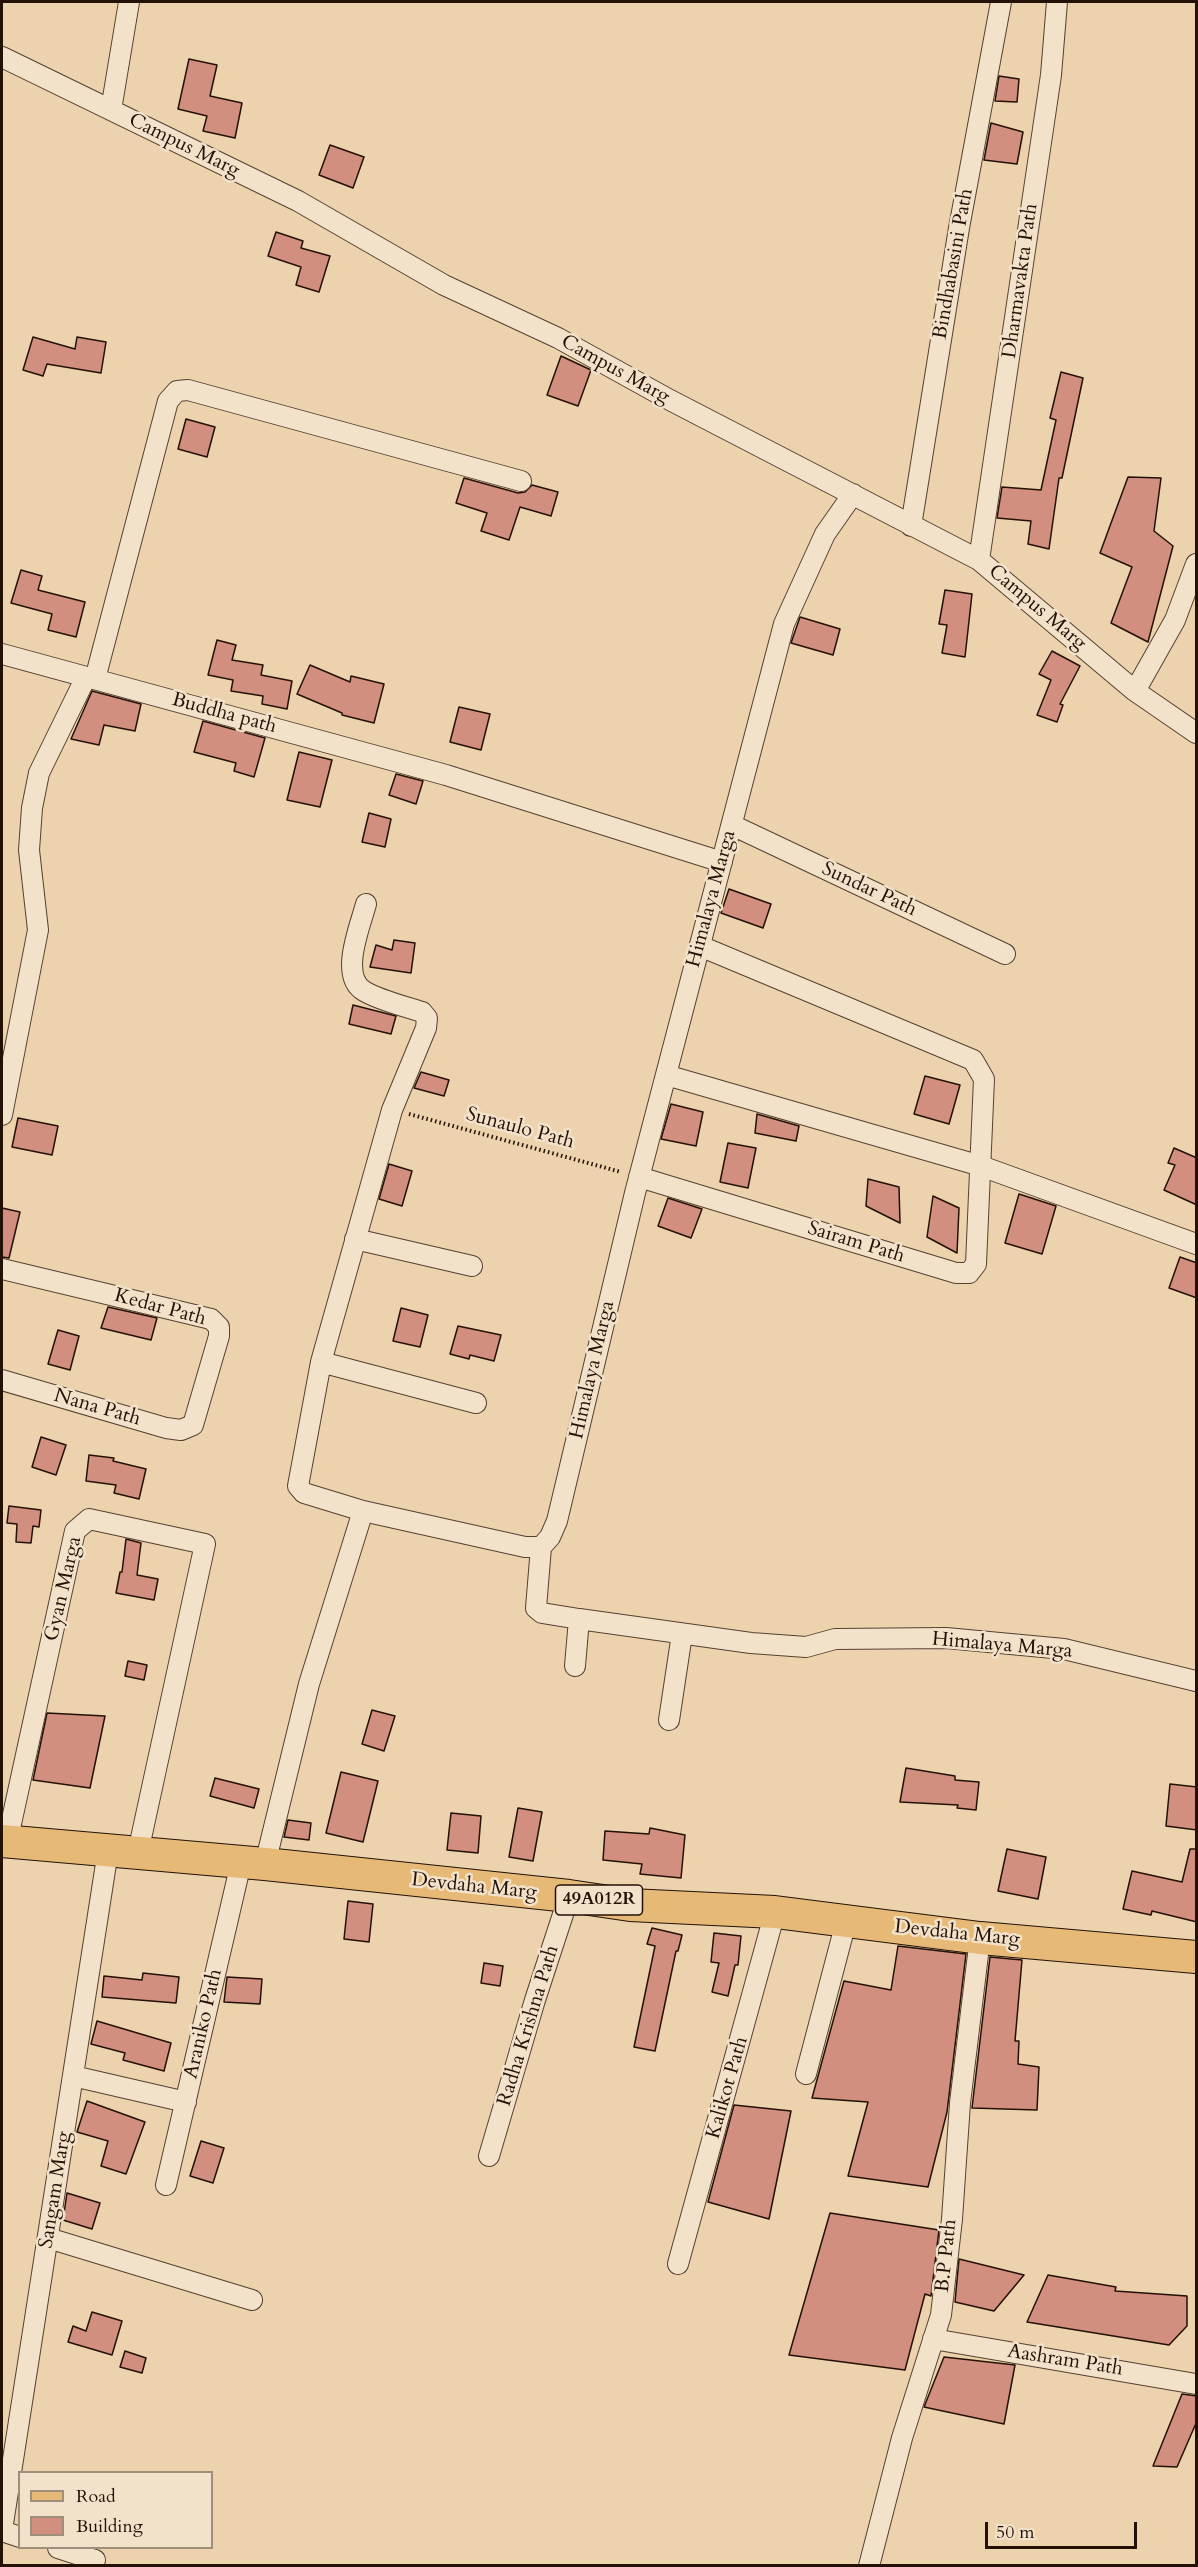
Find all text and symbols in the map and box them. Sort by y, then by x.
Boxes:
street label: Campus Marg [125,109,243,183]
street label: Bindhabasini Path [929,187,979,341]
street label: Dharmavakta Path [998,202,1044,360]
street label: Campus Marg [556,330,674,410]
street label: Campus Marg [983,560,1091,656]
street label: Buddha path [169,689,279,739]
street label: Himalaya Marga [682,828,742,970]
street label: Sundar Path [818,858,920,922]
street label: Sunaulo Path [463,1103,577,1155]
street label: Sairam Path [805,1217,907,1269]
street label: Kedar Path [112,1284,208,1332]
street label: Himalaya Marga [565,1299,621,1441]
street label: Nana Path [51,1384,143,1432]
street label: Gyan Marga [40,1534,88,1644]
street label: Himalaya Marga [931,1628,1073,1664]
street label: Devdaha Marg [410,1868,538,1906]
road number: 49A012R [556,1885,642,1915]
street label: Devdaha Marg [893,1915,1021,1953]
street label: Radha Krishna Path [493,1943,565,2109]
street label: Araniko Path [180,1967,228,2081]
street label: Kalikot Path [702,2034,754,2142]
street label: Sangam Marg [35,2130,77,2250]
street label: B.P Path [931,2218,963,2294]
street label: Aashram Path [1006,2340,1124,2382]
legend [18,2471,213,2549]
text: Road [76,2484,116,2509]
scale bar [988,2510,1140,2548]
text: Building [76,2514,143,2539]
text: 50 m [996,2520,1035,2545]

